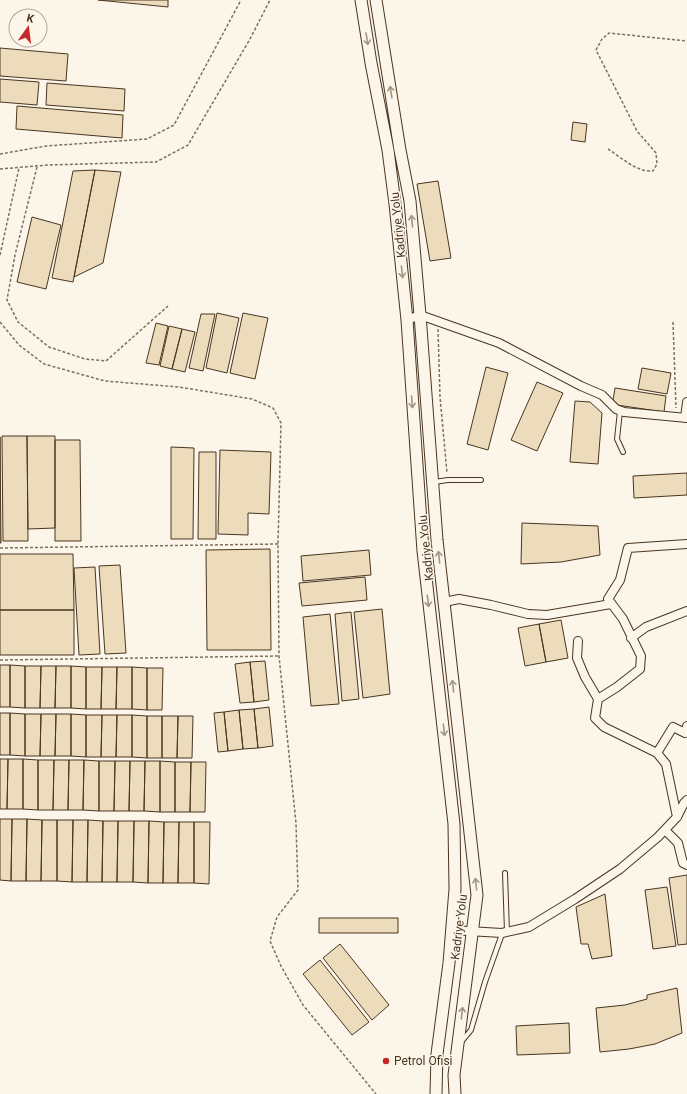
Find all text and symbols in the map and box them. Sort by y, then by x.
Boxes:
north arrow [8,8,48,48]
text: K [25,12,36,26]
one-way arrow [363,32,371,45]
one-way arrow [387,86,395,99]
street label: Kadriye Yolu [388,191,408,259]
one-way arrow [408,215,416,228]
one-way arrow [398,265,406,278]
one-way arrow [409,395,416,408]
street label: Kadriye Yolu [416,514,436,582]
one-way arrow [435,550,443,563]
one-way arrow [425,594,432,607]
one-way arrow [450,680,457,693]
one-way arrow [440,723,447,736]
one-way arrow [472,878,479,891]
street label: Kadriye Yolu [448,893,470,961]
one-way arrow [458,1007,466,1020]
place label: Petrol Ofisi [394,1054,453,1068]
marker: Petrol Ofisi [381,1056,391,1066]

